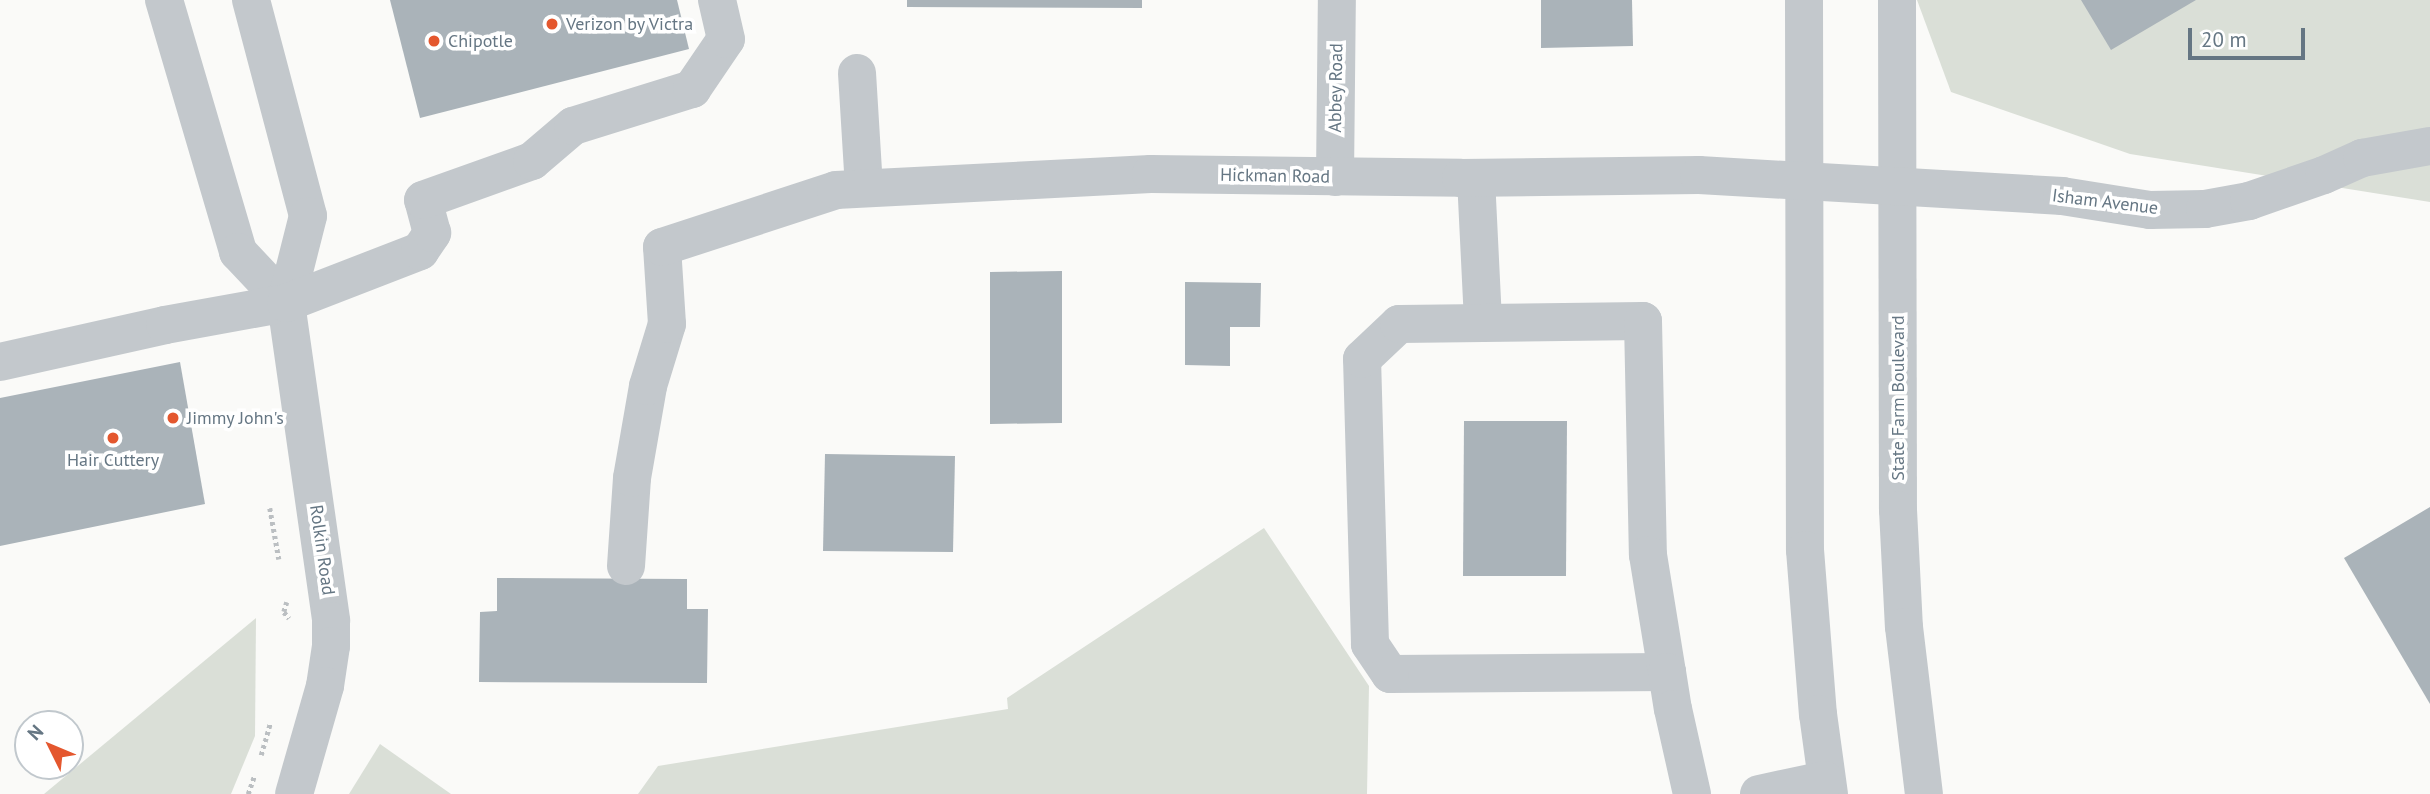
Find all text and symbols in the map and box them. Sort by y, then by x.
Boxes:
place label: Verizon by Victra [566,13,694,35]
scale bar [2192,14,2309,58]
marker: Verizon by Victra [544,16,560,32]
text: 20 m [2201,26,2247,53]
place label: Chipotle [448,30,513,52]
marker: Chipotle [426,33,442,49]
street label: Abbey Road [1324,43,1348,133]
street label: Hickman Road [1220,164,1330,188]
street label: Isham Avenue [2050,185,2160,219]
street label: State Farm Boulevard [1887,315,1909,481]
place label: Jimmy John's [187,407,284,429]
marker: Jimmy John's [165,410,181,426]
marker: Hair Cuttery [105,430,121,446]
place label: Hair Cuttery [67,449,159,471]
street label: Rolkin Road [305,503,339,597]
north arrow [14,710,84,780]
text: N [22,719,48,745]

